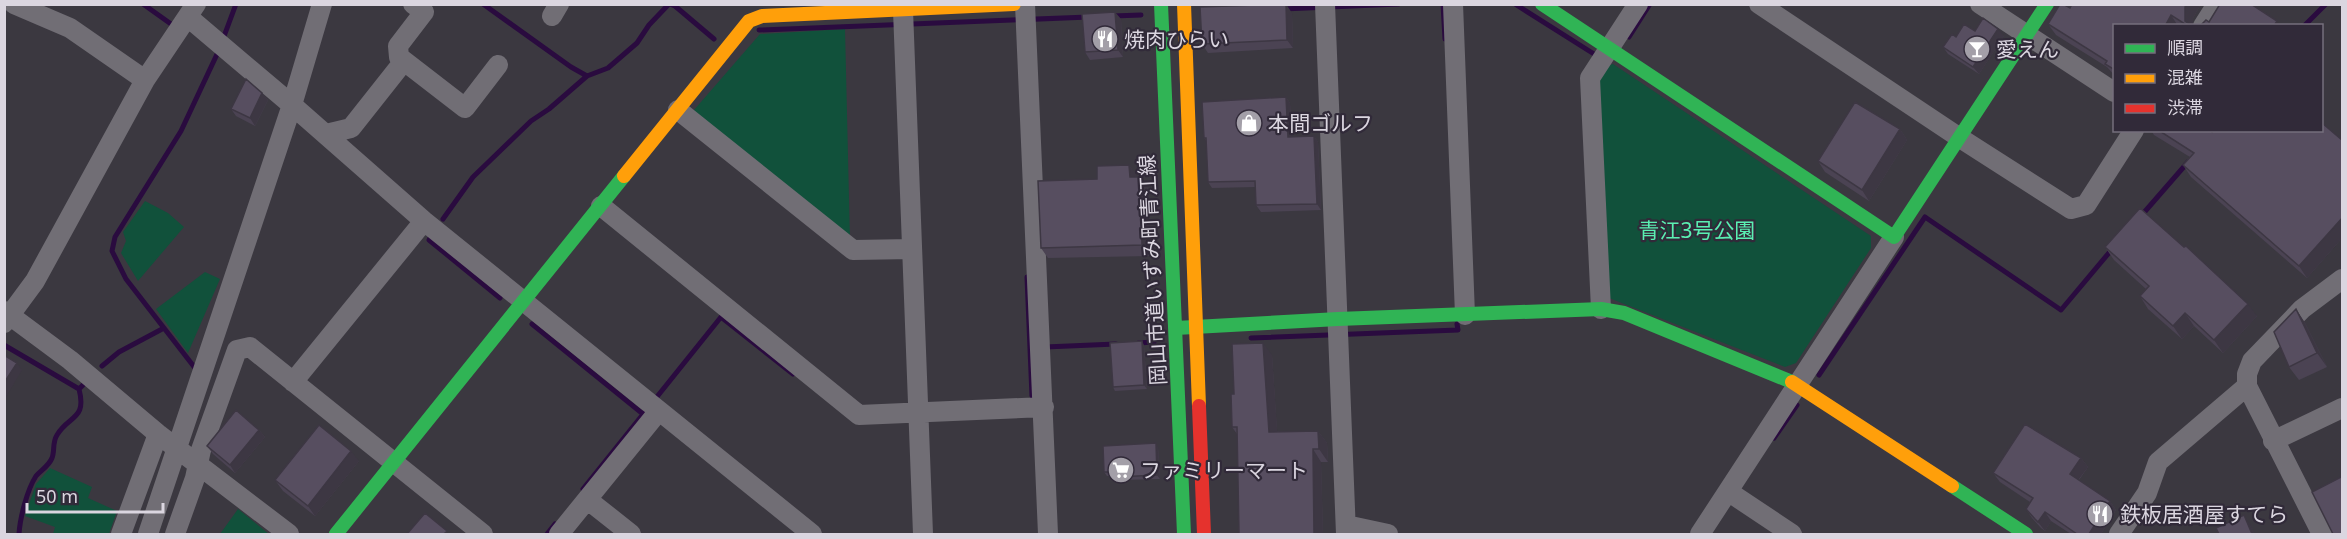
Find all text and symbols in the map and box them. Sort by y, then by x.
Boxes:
restaurant icon: 焼肉ひらい [1090,24,1120,54]
legend [2113,24,2323,132]
place label: 焼肉ひらい [1124,25,1229,53]
bar icon: 愛えん [1962,34,1992,64]
place label: 愛えん [1996,35,2059,63]
text: 順調 [2167,35,2203,59]
text: 混雑 [2167,65,2203,89]
text: 渋滞 [2167,95,2203,119]
shop icon: 本間ゴルフ [1234,108,1264,138]
place label: 本間ゴルフ [1268,109,1373,137]
street label: 岡山市道いずみ町青江線 [1132,154,1172,386]
park label: 青江3号公園 [1638,216,1756,244]
supermarket icon: ファミリーマート [1106,455,1136,485]
place label: ファミリーマート [1140,456,1308,484]
scale bar [27,476,164,514]
text: 50 m [36,484,78,508]
restaurant icon: 鉄板居酒屋すてら [2085,499,2115,529]
place label: 鉄板居酒屋すてら [2120,500,2288,528]

